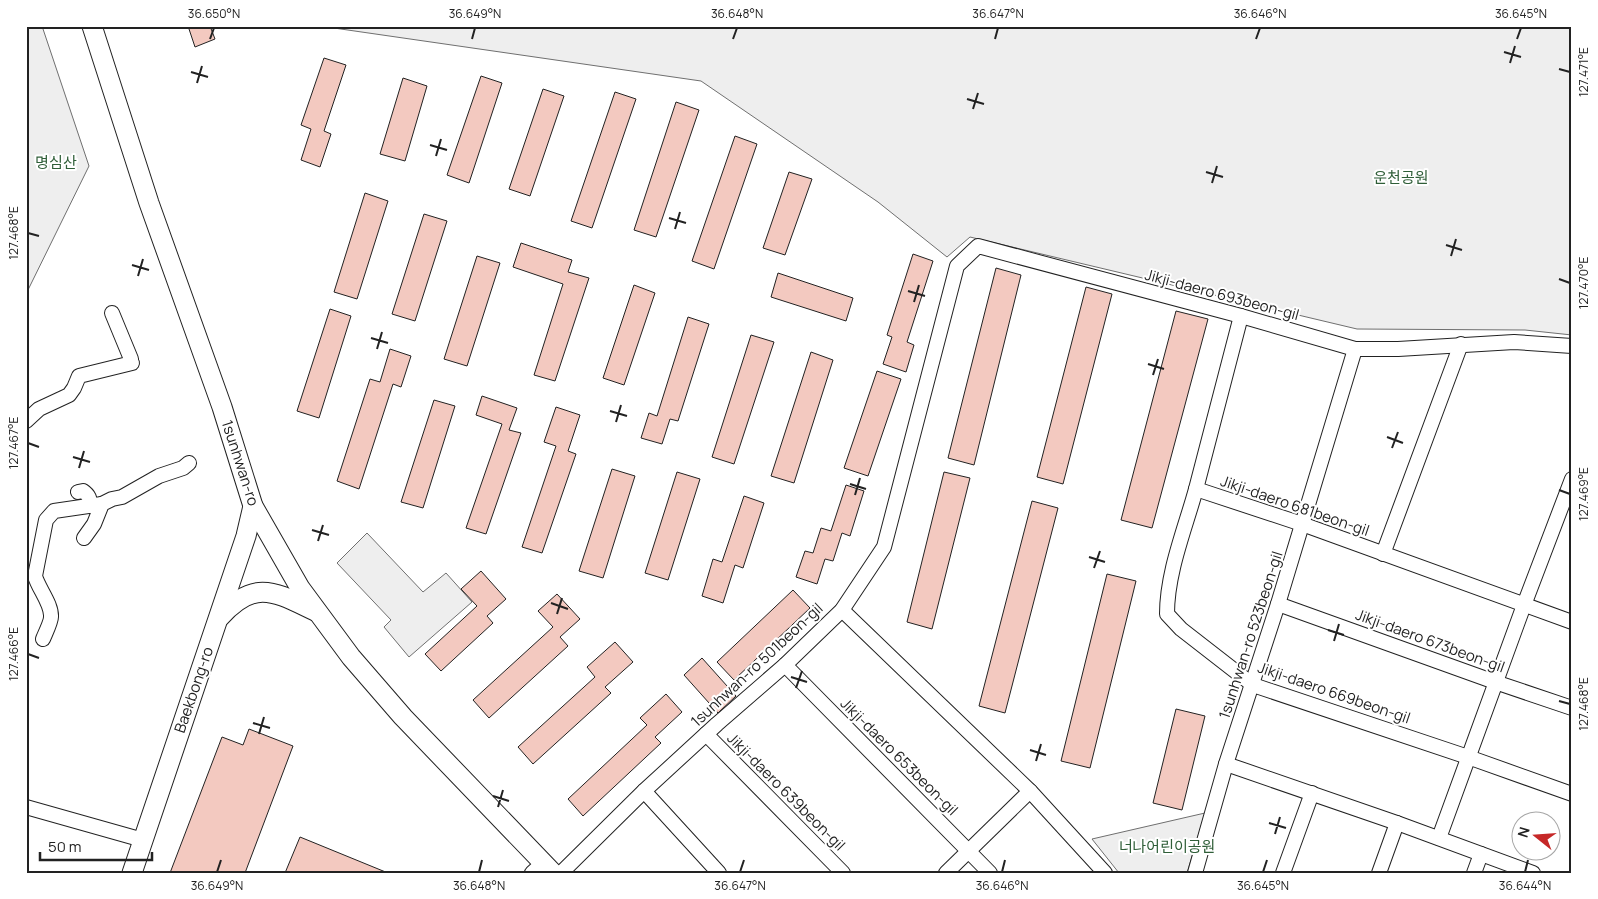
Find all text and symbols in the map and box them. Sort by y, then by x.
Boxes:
text: 36.650°N [188,5,240,22]
text: 36.649°N [449,5,501,22]
text: 36.648°N [711,5,763,22]
text: 36.647°N [972,5,1024,22]
text: 36.646°N [1234,5,1286,22]
text: 36.645°N [1495,5,1547,22]
text: 127.471°E [1575,47,1592,97]
park label: 명심산 [35,152,77,173]
park label: 운천공원 [1373,167,1429,188]
text: 127.468°E [5,206,22,260]
text: 127.470°E [1575,257,1592,309]
street label: Jikji-daero 693beon-gil [1143,264,1302,325]
text: 127.467°E [5,417,22,469]
street label: 1sunhwan-ro [217,417,264,509]
text: 127.469°E [1575,467,1592,521]
street label: Jikji-daero 681beon-gil [1218,470,1372,541]
street label: 1sunhwan-ro 523beon-gil [1214,548,1288,721]
street label: 1sunhwan-ro 501beon-gil [686,598,827,731]
street label: Jikji-daero 673beon-gil [1353,604,1508,677]
text: 127.466°E [5,627,22,681]
street label: Baekbong-ro [169,644,218,736]
street label: Jikji-daero 669beon-gil [1255,657,1413,728]
text: 127.468°E [1575,677,1592,731]
street label: Jikji-daero 653beon-gil [836,693,963,820]
street label: Jikji-daero 639beon-gil [723,728,850,855]
north arrow [1510,812,1560,862]
text: N [1513,824,1534,840]
scale bar [40,829,152,861]
text: 50 m [48,836,82,857]
park label: 너나어린이공원 [1119,836,1215,857]
text: 36.649°N [191,877,243,894]
text: 36.648°N [453,877,505,894]
text: 36.647°N [714,877,766,894]
text: 36.646°N [976,877,1028,894]
text: 36.645°N [1237,877,1289,894]
text: 36.644°N [1499,877,1551,894]

